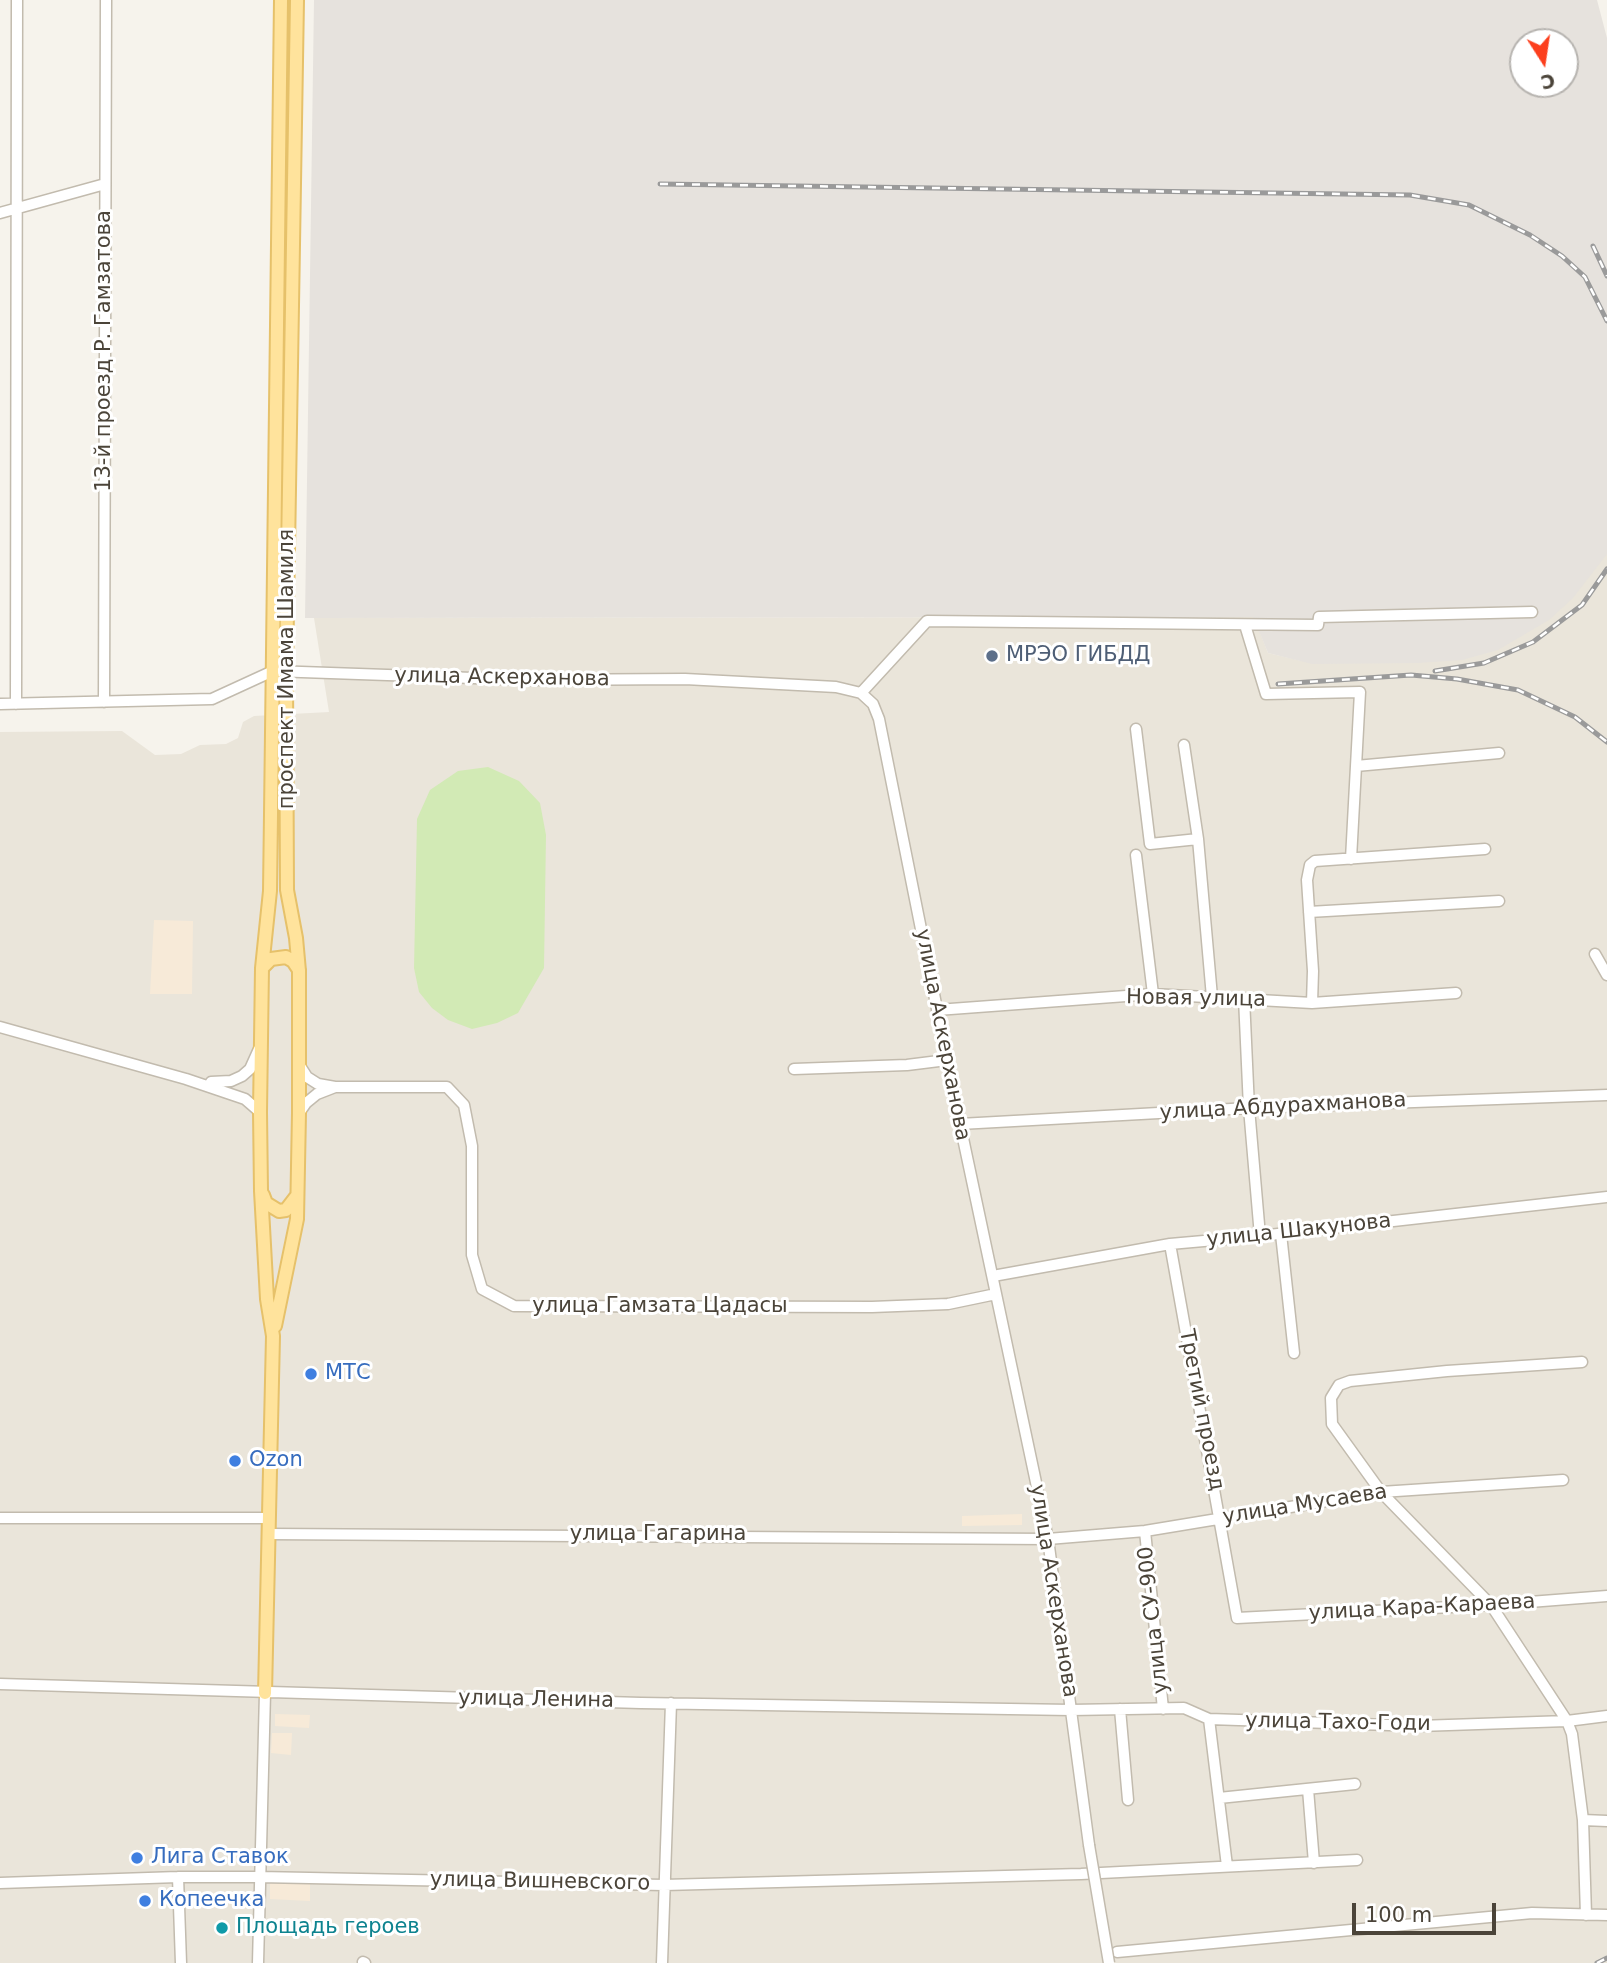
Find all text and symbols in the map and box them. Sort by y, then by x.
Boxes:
north arrow [1509,28,1579,98]
text: С [1539,69,1557,94]
street label: 13-й проезд Р. Гамзатова [92,210,118,492]
street label: проспект Имама Шамиля [275,529,301,809]
place label: МРЭО ГИБДД [1006,643,1150,669]
marker: МРЭО ГИБДД [984,648,1000,664]
street label: улица Аскерханова [394,664,610,692]
street label: улица Аскерханова [909,927,975,1143]
street label: Новая улица [1126,985,1266,1013]
street label: улица Абдурахманова [1159,1088,1407,1126]
street label: улица Шакунова [1205,1209,1393,1253]
street label: улица Гамзата Цадасы [532,1294,788,1320]
street label: Третий проезд [1173,1327,1229,1493]
place label: МТС [325,1361,371,1387]
marker: МТС [303,1366,319,1382]
place label: Ozon [249,1448,303,1474]
marker: Ozon [227,1453,243,1469]
street label: улица Мусаева [1221,1480,1389,1530]
street label: улица Аскерханова [1024,1483,1082,1699]
street label: улица Гагарина [570,1522,746,1548]
street label: улица СУ-900 [1134,1545,1174,1695]
street label: улица Кара-Караева [1308,1589,1536,1627]
street label: улица Ленина [458,1686,614,1714]
street label: улица Тахо-Годи [1245,1709,1431,1737]
place label: Лига Ставок [151,1845,289,1871]
marker: Лига Ставок [129,1850,145,1866]
street label: улица Вишневского [430,1867,650,1897]
place label: Копеечка [159,1888,264,1914]
scale bar [1355,1890,1498,1934]
marker: Копеечка [137,1893,153,1909]
text: 100 m [1365,1903,1432,1927]
place label: Площадь героев [236,1915,420,1941]
marker: Площадь героев [214,1920,230,1936]

